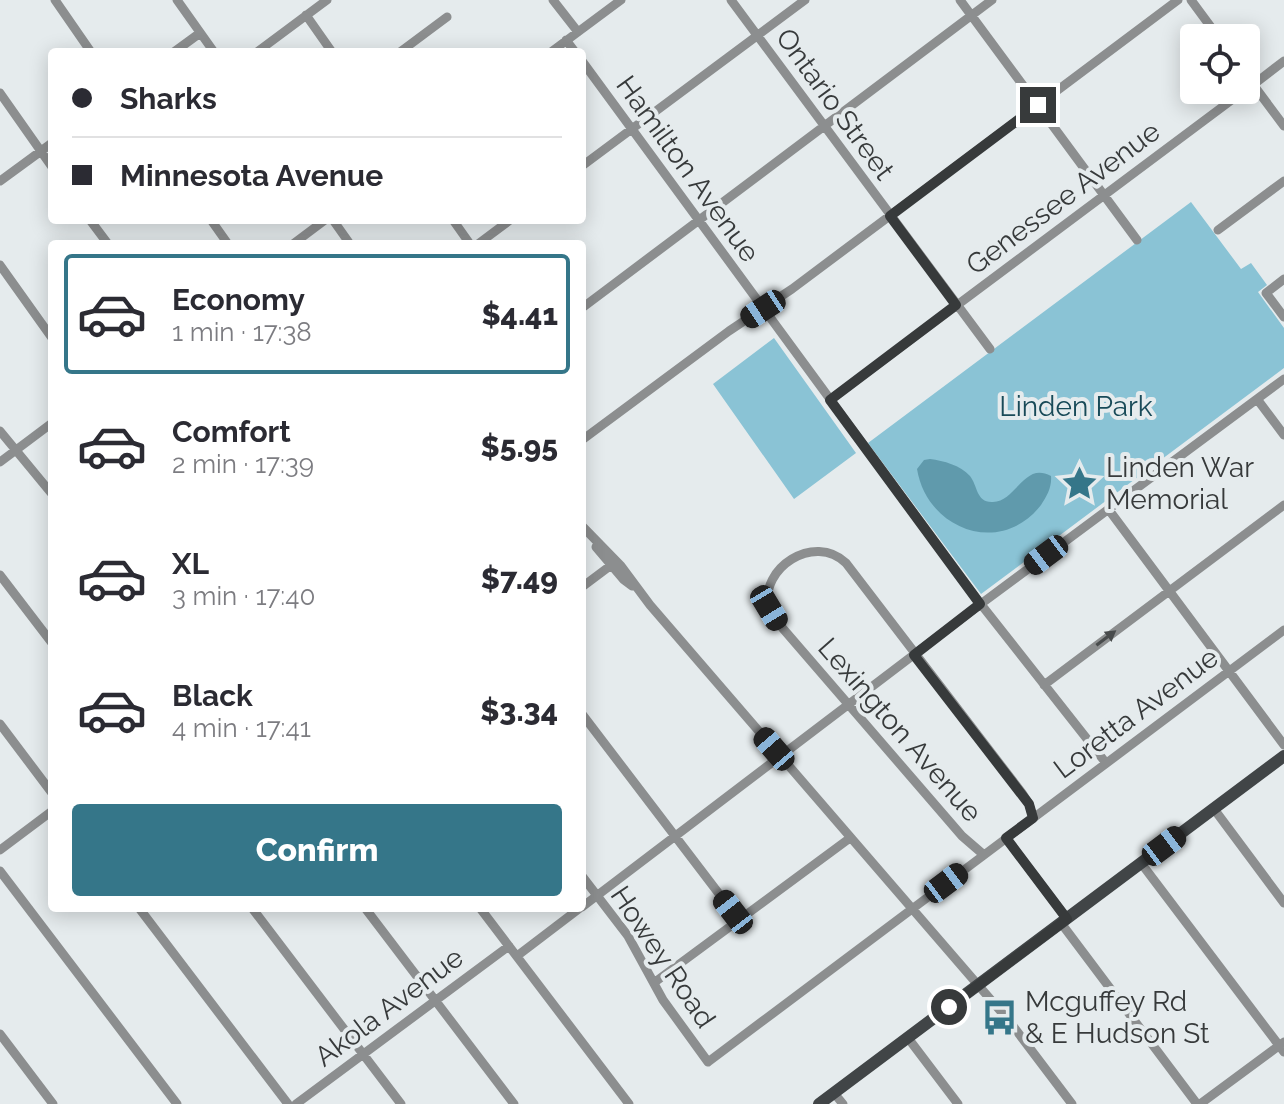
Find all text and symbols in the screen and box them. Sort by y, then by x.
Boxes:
street label: Ontario Street [769,22,901,187]
map controls [1180,24,1260,104]
button: locate [1180,24,1260,104]
street label: Hamilton Avenue [609,70,767,268]
text: Sharks [120,81,217,116]
route end [1020,87,1056,123]
street label: Genessee Avenue [960,114,1166,282]
text: Minnesota Avenue [120,158,383,193]
icon: car [76,278,148,350]
text: Economy [172,282,305,317]
car [736,286,790,332]
text: $4.41 [481,297,558,332]
text: 1 min · 17:38 [172,317,312,347]
park label: Linden Park [999,390,1153,423]
icon: car [76,410,148,482]
text: Comfort [172,414,291,449]
text: $5.95 [480,429,558,464]
text: 2 min · 17:39 [172,449,314,479]
place label: Linden War Memorial [1106,451,1254,516]
place icon: Linden War Memorial [1061,464,1099,502]
car [1020,531,1072,579]
icon: car [76,542,148,614]
text: XL [172,546,209,581]
text: $7.49 [481,561,558,596]
text: 3 min · 17:40 [172,581,315,611]
car [746,581,792,635]
one-way arrow [1096,630,1116,646]
street label: Lexington Avenue [811,631,989,829]
street label: Loretta Avenue [1047,641,1225,785]
icon: car [76,674,148,746]
text: Black [172,678,253,713]
text: $3.34 [480,693,558,728]
text: 4 min · 17:41 [172,713,311,743]
car [749,723,799,775]
button: Confirm [72,804,562,896]
car [1138,822,1190,870]
car [920,859,972,907]
street label: Howey Road [604,880,722,1034]
car [709,886,757,938]
street label: Akola Avenue [308,941,470,1073]
place label: Mcguffey Rd & E Hudson St [1025,985,1210,1050]
route start [931,989,967,1025]
bus stop icon: Mcguffey Rd & E Hudson St [980,998,1018,1036]

